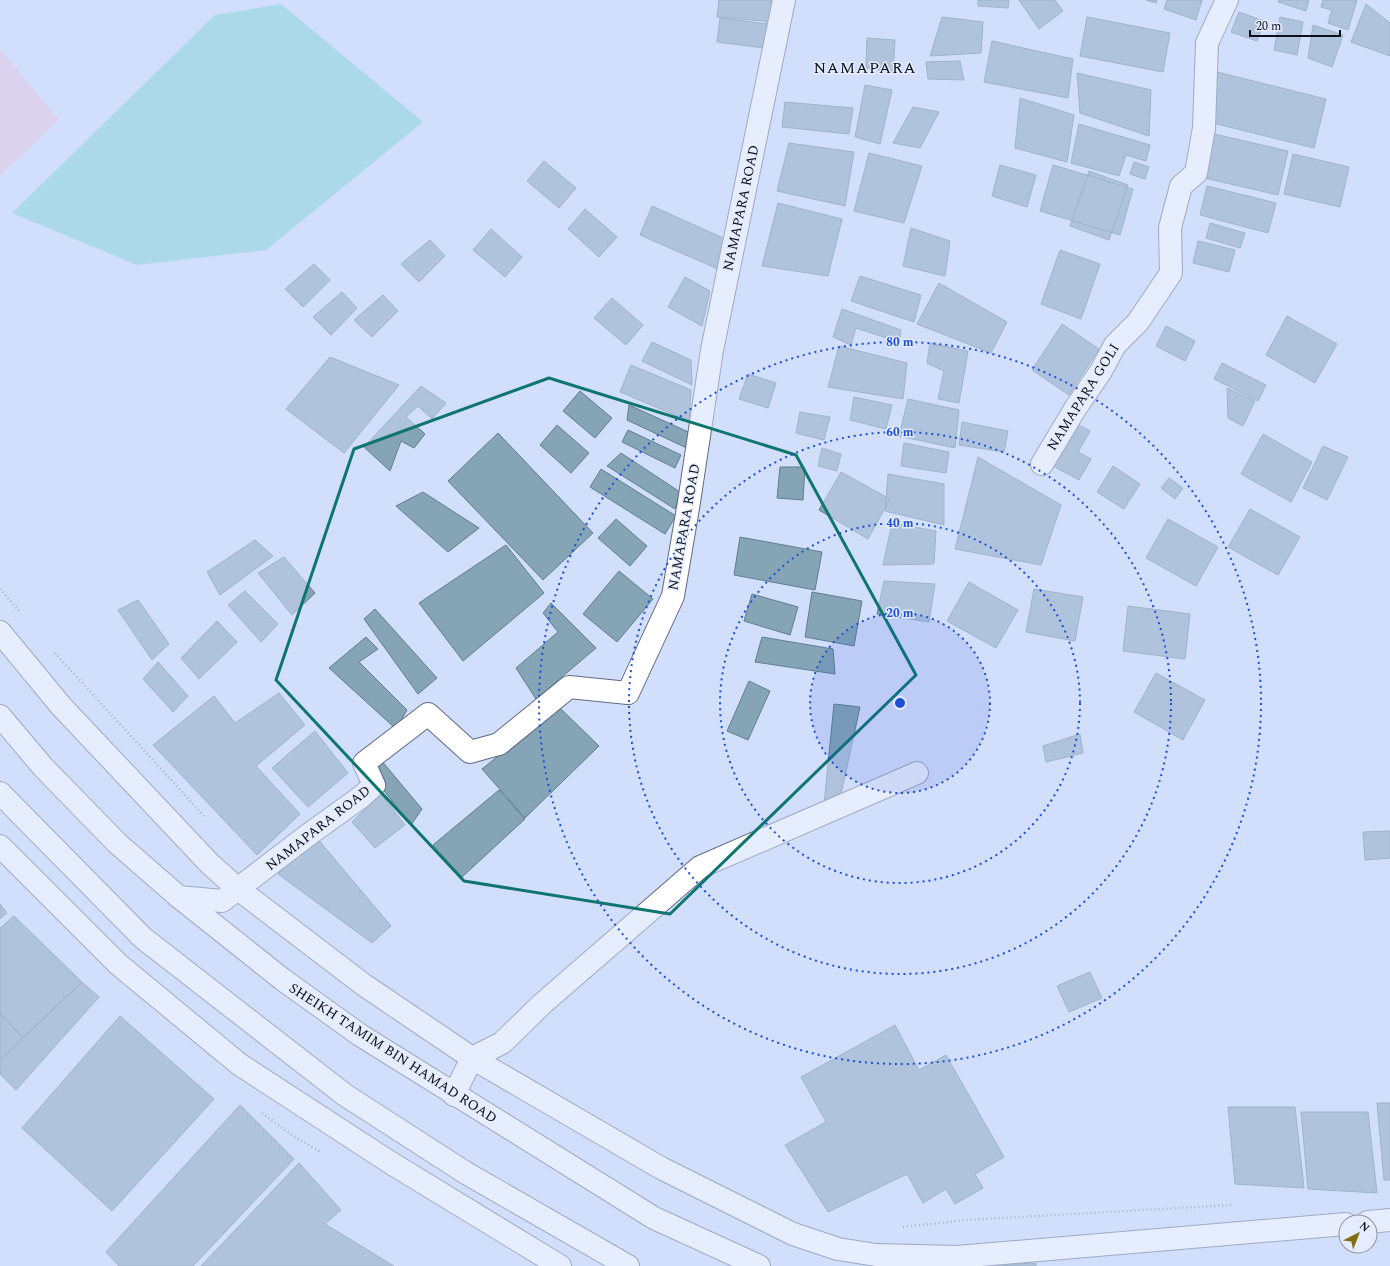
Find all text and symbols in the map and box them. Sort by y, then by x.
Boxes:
scale bar [1250,12,1340,38]
text: 20 m [1256,17,1281,36]
district label: NAMAPARA [813,56,917,80]
street label: NAMAPARA ROAD [717,143,765,273]
text: 80 m [886,333,914,352]
street label: NAMAPARA GOLI [1042,339,1124,455]
text: 60 m [886,423,914,442]
street label: NAMAPARA ROAD [663,462,705,592]
text: 40 m [886,514,914,533]
text: 20 m [886,604,914,623]
centre of rings [893,696,907,710]
street label: NAMAPARA ROAD [261,780,375,876]
street label: SHEIKH TAMIM BIN HAMAD ROAD [285,978,501,1128]
north arrow [1338,1214,1378,1254]
text: N [1355,1218,1373,1236]

